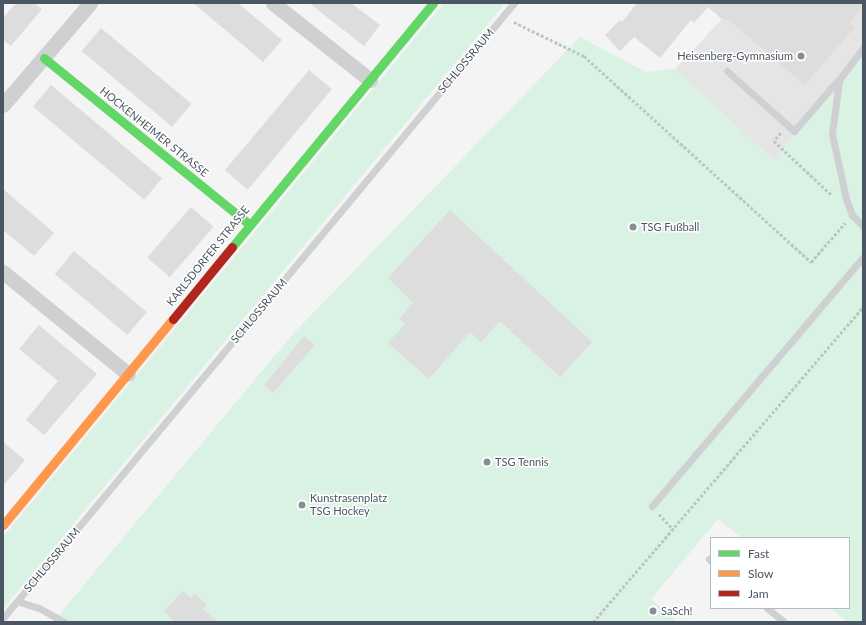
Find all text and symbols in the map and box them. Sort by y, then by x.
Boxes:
street label: SCHLOSSRAUM [435,26,497,96]
place label: Heisenberg-Gymnasium [677,49,793,63]
marker: Heisenberg-Gymnasium [796,51,806,61]
street label: HOCKENHEIMER STRASSE [97,84,211,180]
street label: KARLSDORFER STRASSE [164,203,252,309]
place label: TSG Fußball [641,220,699,234]
marker: TSG Fußball [628,222,638,232]
street label: SCHLOSSRAUM [228,276,290,346]
place label: TSG Tennis [495,455,549,469]
marker: TSG Tennis [482,457,492,467]
place label: Kunstrasenplatz TSG Hockey [310,492,387,518]
marker: Kunstrasenplatz TSG Hockey [297,500,307,510]
street label: SCHLOSSRAUM [21,525,83,595]
legend [710,537,850,609]
text: Fast [748,546,769,561]
text: Slow [748,566,773,581]
text: Jam [748,586,769,601]
place label: SaSch! [661,604,693,618]
marker: SaSch! [648,606,658,616]

